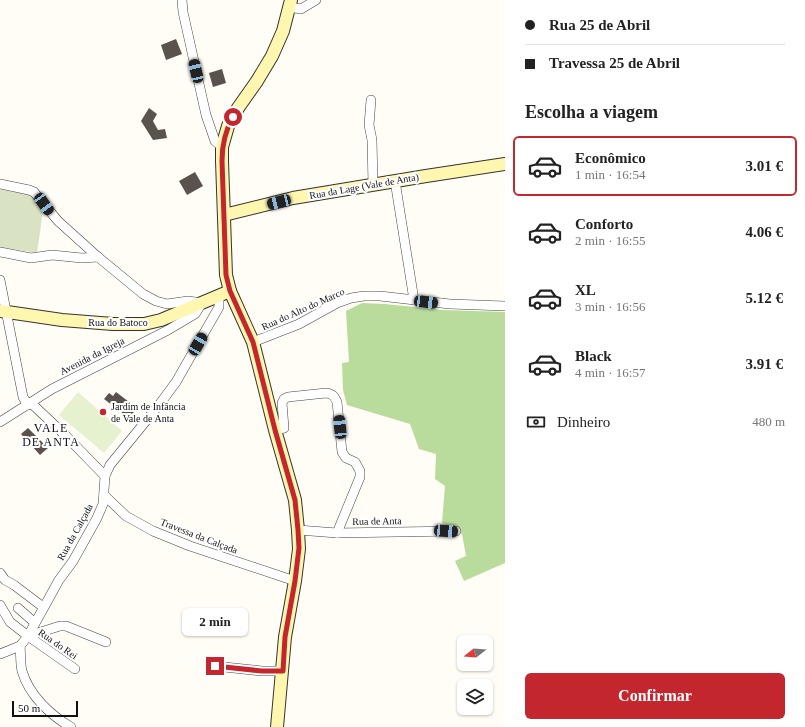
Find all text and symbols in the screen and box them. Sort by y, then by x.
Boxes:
text: Rua 25 de Abril [549,17,650,33]
text: Travessa 25 de Abril [549,55,680,71]
car [187,58,205,84]
text: Escolha a viagem [525,102,658,122]
route start [224,108,242,126]
icon: car [527,148,563,184]
text: Econômico [575,150,646,166]
text: 3.01 € [746,158,783,174]
text: 1 min · 16:54 [575,167,645,182]
street label: Rua da Lage (Vale de Anta) [308,171,420,202]
car [32,191,56,217]
car [266,193,292,211]
icon: car [527,214,563,250]
text: Conforto [575,216,633,232]
text: 4.06 € [746,224,783,240]
text: 2 min · 16:55 [575,233,645,248]
icon: car [527,280,563,316]
text: XL [575,282,596,298]
street label: Rua do Alto do Marco [260,286,346,332]
text: 5.12 € [746,290,783,306]
car [413,295,439,309]
text: 3 min · 16:56 [575,299,645,314]
street label: Rua do Batoco [88,317,148,328]
car [187,331,209,357]
street label: Avenida da Igreja [58,335,127,377]
icon: car [527,346,563,382]
text: Black [575,348,612,364]
text: 3.91 € [746,356,783,372]
text: 4 min · 16:57 [575,365,645,380]
place label: Jardim de Infância de Vale de Anta [111,401,186,424]
marker: Jardim de Infância de Vale de Anta [98,407,108,417]
icon: cash [525,411,547,433]
car [333,414,347,440]
text: Dinheiro [557,414,610,430]
text: 480 m [752,414,785,429]
district label: VALE DE ANTA [22,421,80,449]
street label: Rua da Calçada [55,501,95,562]
street label: Rua de Anta [352,515,402,527]
street label: Travessa da Calçada [159,516,240,556]
car [434,524,458,538]
callout: 2 min [182,608,248,636]
text: 2 min [199,614,231,629]
street label: Rua do Rei [36,627,80,662]
north arrow [457,635,493,671]
map controls [457,635,493,715]
route end [206,657,224,675]
button: Confirmar [525,673,785,719]
button: layers [457,679,493,715]
scale bar [12,699,78,718]
text: 50 m [18,702,40,714]

